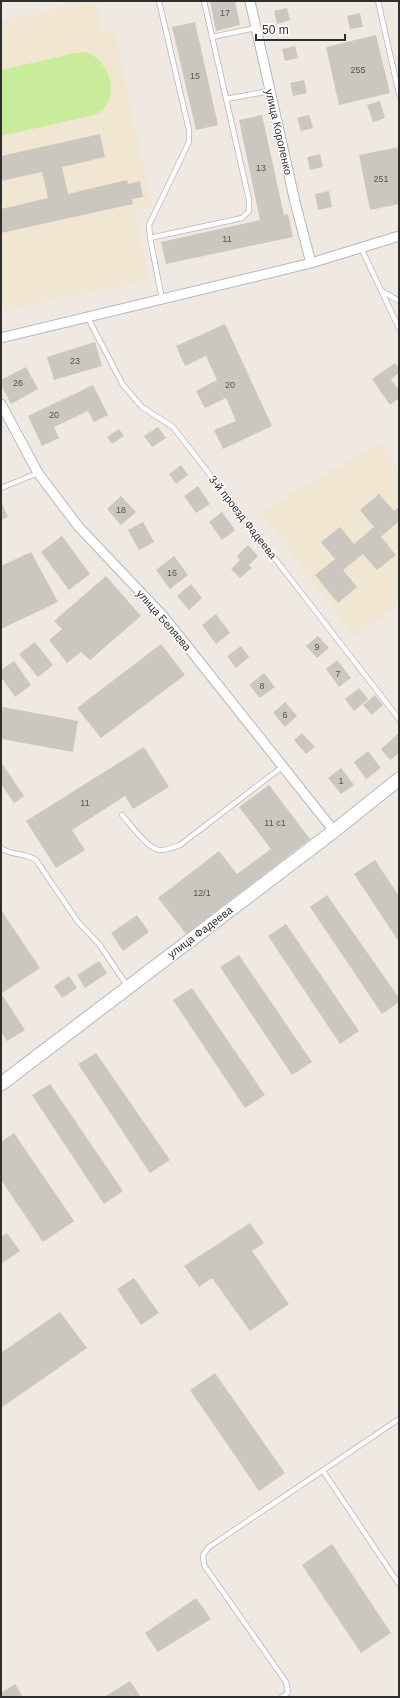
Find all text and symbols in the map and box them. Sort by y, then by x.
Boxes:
house number: 17 [220,8,230,18]
scale bar [256,16,345,42]
text: 50 m [262,23,289,37]
house number: 255 [350,65,366,75]
house number: 15 [190,71,200,81]
street label: улица Короленко [263,88,295,176]
house number: 13 [256,163,266,173]
house number: 251 [373,174,389,184]
house number: 11 [222,234,232,244]
house number: 23 [70,356,80,366]
house number: 26 [13,378,23,388]
house number: 20 [225,380,235,390]
house number: 20 [49,410,59,420]
street label: 3-й проезд Фадеева [207,473,280,562]
house number: 18 [116,505,126,515]
house number: 16 [167,568,177,578]
street label: улица Беляева [134,587,194,654]
house number: 9 [314,642,320,652]
house number: 7 [335,669,341,679]
house number: 8 [259,681,265,691]
house number: 6 [282,710,288,720]
house number: 1 [338,776,344,786]
house number: 11 [80,798,90,808]
house number: 11 с1 [264,818,286,828]
house number: 12/1 [193,888,211,898]
street label: улица Фадеева [165,903,236,960]

